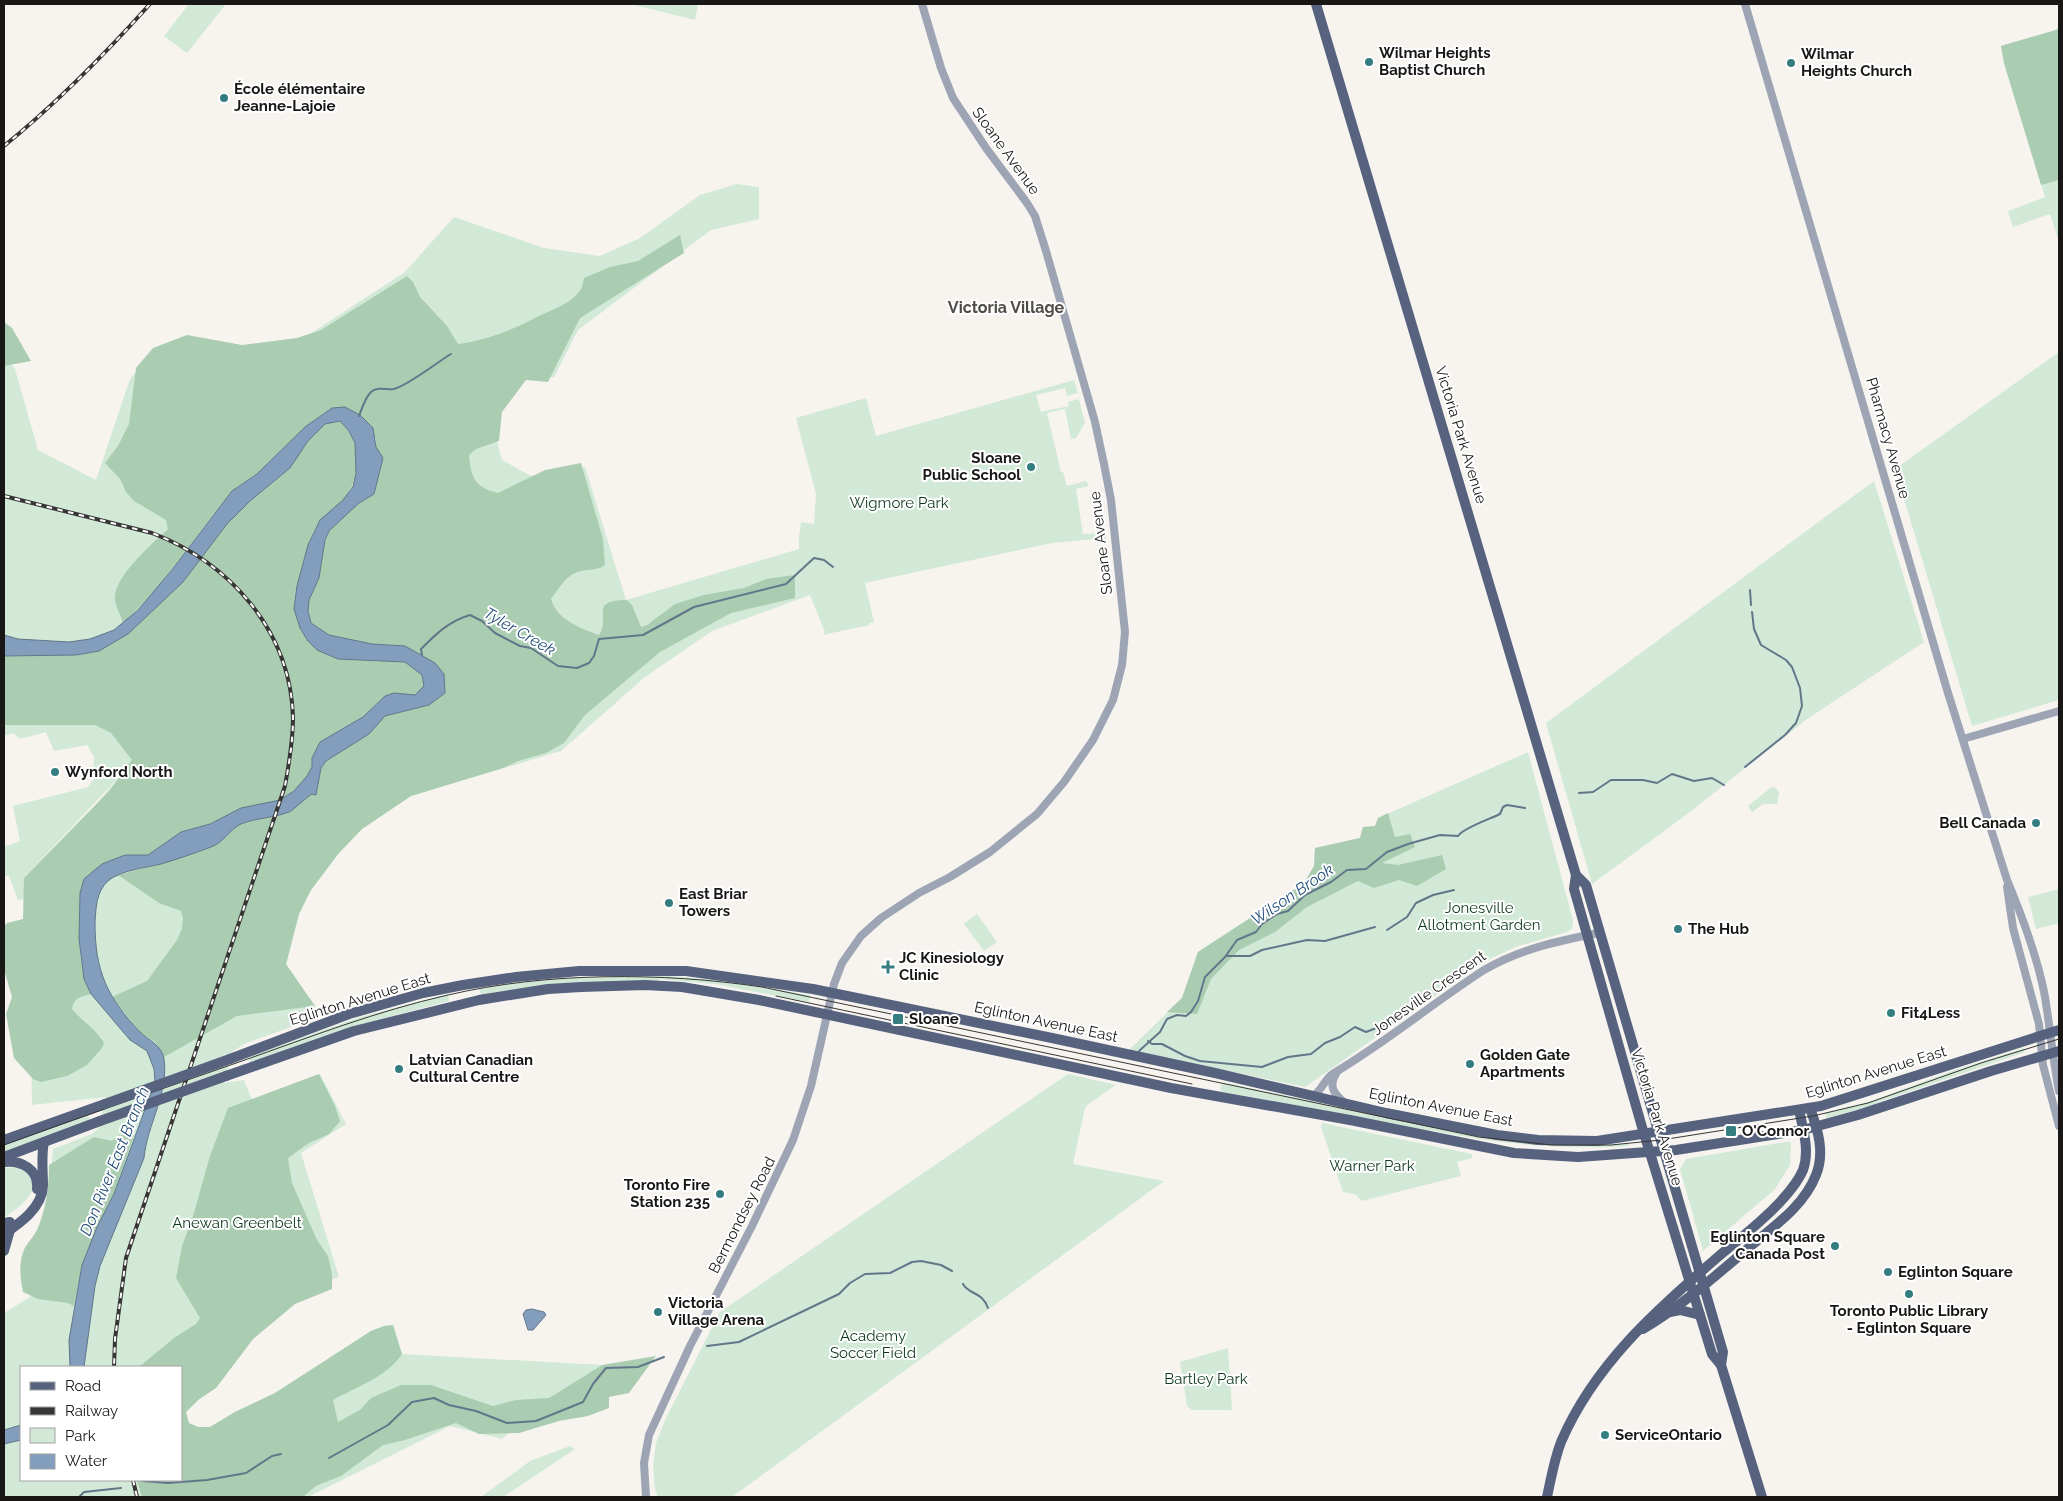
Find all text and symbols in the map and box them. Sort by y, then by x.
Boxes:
place label: Wilmar Heights Baptist Church [1379,44,1491,79]
place label: Wilmar Heights Church [1801,45,1912,80]
marker: Wilmar Heights Baptist Church [1363,56,1375,68]
marker: Wilmar Heights Church [1785,57,1797,69]
place label: École élémentaire Jeanne-Lajoie [234,80,365,115]
marker: École élémentaire Jeanne-Lajoie [218,92,230,104]
street label: Sloane Avenue [968,104,1044,198]
district label: Victoria Village [948,298,1065,317]
street label: Victoria Park Avenue [1432,364,1491,506]
street label: Pharmacy Avenue [1862,375,1914,501]
place label: Sloane Public School [923,449,1021,484]
marker: Sloane Public School [1025,461,1037,473]
street label: Sloane Avenue [1086,490,1116,596]
park label: Wigmore Park [849,494,949,512]
water label: Tyler Creek [481,603,559,660]
place label: Wynford North [65,763,172,781]
marker: Wynford North [49,766,61,778]
place label: Bell Canada [1939,814,2026,832]
marker: Bell Canada [2030,817,2042,829]
water label: Wilson Brook [1247,860,1338,929]
place label: East Briar Towers [679,885,748,920]
marker: East Briar Towers [663,897,675,909]
park label: Jonesville Allotment Garden [1417,899,1541,934]
place label: The Hub [1688,920,1749,938]
marker: The Hub [1672,923,1684,935]
street label: Jonesville Crescent [1369,947,1489,1039]
place label: JC Kinesiology Clinic [899,949,1005,984]
marker: JC Kinesiology Clinic [881,960,895,974]
street label: Eglinton Avenue East [287,969,433,1029]
street label: Eglinton Avenue East [973,998,1119,1046]
place label: Fit4Less [1901,1004,1960,1022]
marker: Fit4Less [1885,1007,1897,1019]
place label: Sloane [909,1010,959,1028]
marker: Sloane [891,1012,905,1026]
street label: Eglinton Avenue East [1803,1042,1949,1102]
place label: Golden Gate Apartments [1480,1046,1570,1081]
street label: Victoria Park Avenue [1628,1046,1687,1188]
place label: Latvian Canadian Cultural Centre [409,1051,533,1086]
marker: Golden Gate Apartments [1464,1058,1476,1070]
marker: Latvian Canadian Cultural Centre [393,1063,405,1075]
water label: Don River East Branch [76,1084,153,1238]
street label: Eglinton Avenue East [1368,1084,1514,1130]
place label: O'Connor [1742,1122,1809,1140]
marker: O'Connor [1724,1124,1738,1138]
street label: Bermondsey Road [705,1154,779,1276]
park label: Warner Park [1329,1157,1415,1175]
place label: Toronto Fire Station 235 [624,1176,710,1211]
marker: Toronto Fire Station 235 [714,1188,726,1200]
park label: Anewan Greenbelt [172,1214,302,1232]
place label: Eglinton Square Canada Post [1710,1228,1825,1263]
marker: Eglinton Square Canada Post [1829,1240,1841,1252]
place label: Eglinton Square [1898,1263,2013,1281]
marker: Eglinton Square [1882,1266,1894,1278]
marker: Toronto Public Library - Eglinton Square [1903,1288,1915,1300]
place label: Victoria Village Arena [668,1294,765,1329]
place label: Toronto Public Library - Eglinton Square [1830,1302,1989,1337]
marker: Victoria Village Arena [652,1306,664,1318]
park label: Academy Soccer Field [830,1327,916,1362]
legend [20,1366,182,1481]
park label: Bartley Park [1164,1370,1248,1388]
text: Road [65,1377,101,1395]
text: Railway [65,1402,118,1420]
place label: ServiceOntario [1615,1426,1722,1444]
text: Park [65,1427,96,1445]
marker: ServiceOntario [1599,1429,1611,1441]
text: Water [65,1452,108,1470]

